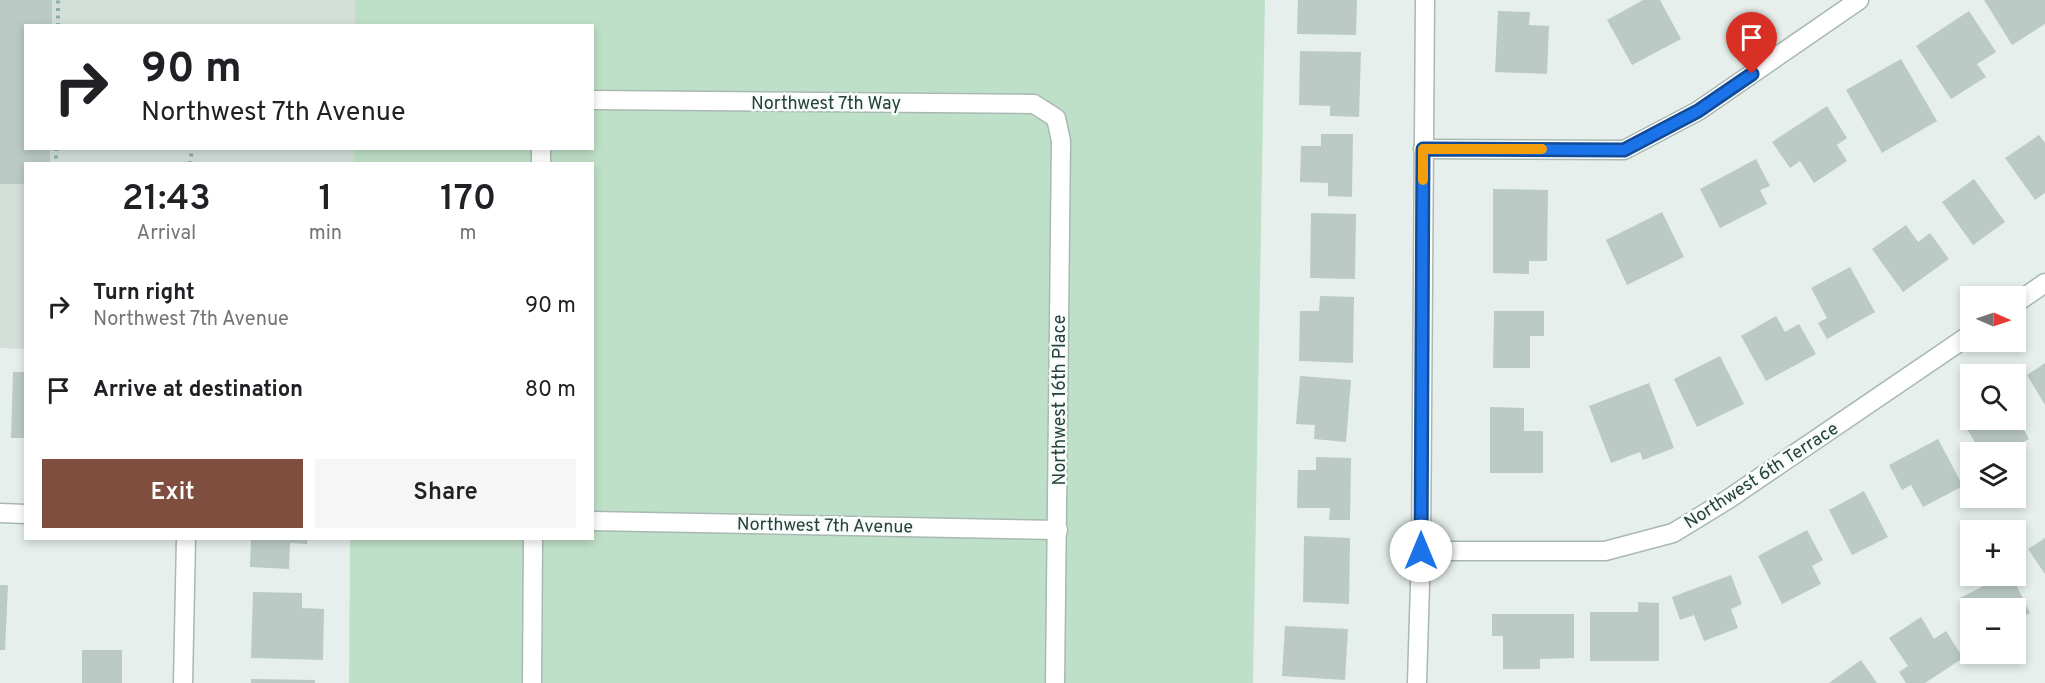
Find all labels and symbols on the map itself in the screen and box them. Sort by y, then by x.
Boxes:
pin [1726,12,1777,74]
street label: Northwest 7th Way [751,93,901,116]
north arrow [1960,286,2026,352]
street label: Northwest 16th Place [1049,315,1072,485]
street label: Northwest 6th Terrace [1680,418,1843,535]
street label: Northwest 7th Avenue [737,513,913,540]
position arrow [1389,519,1453,583]

